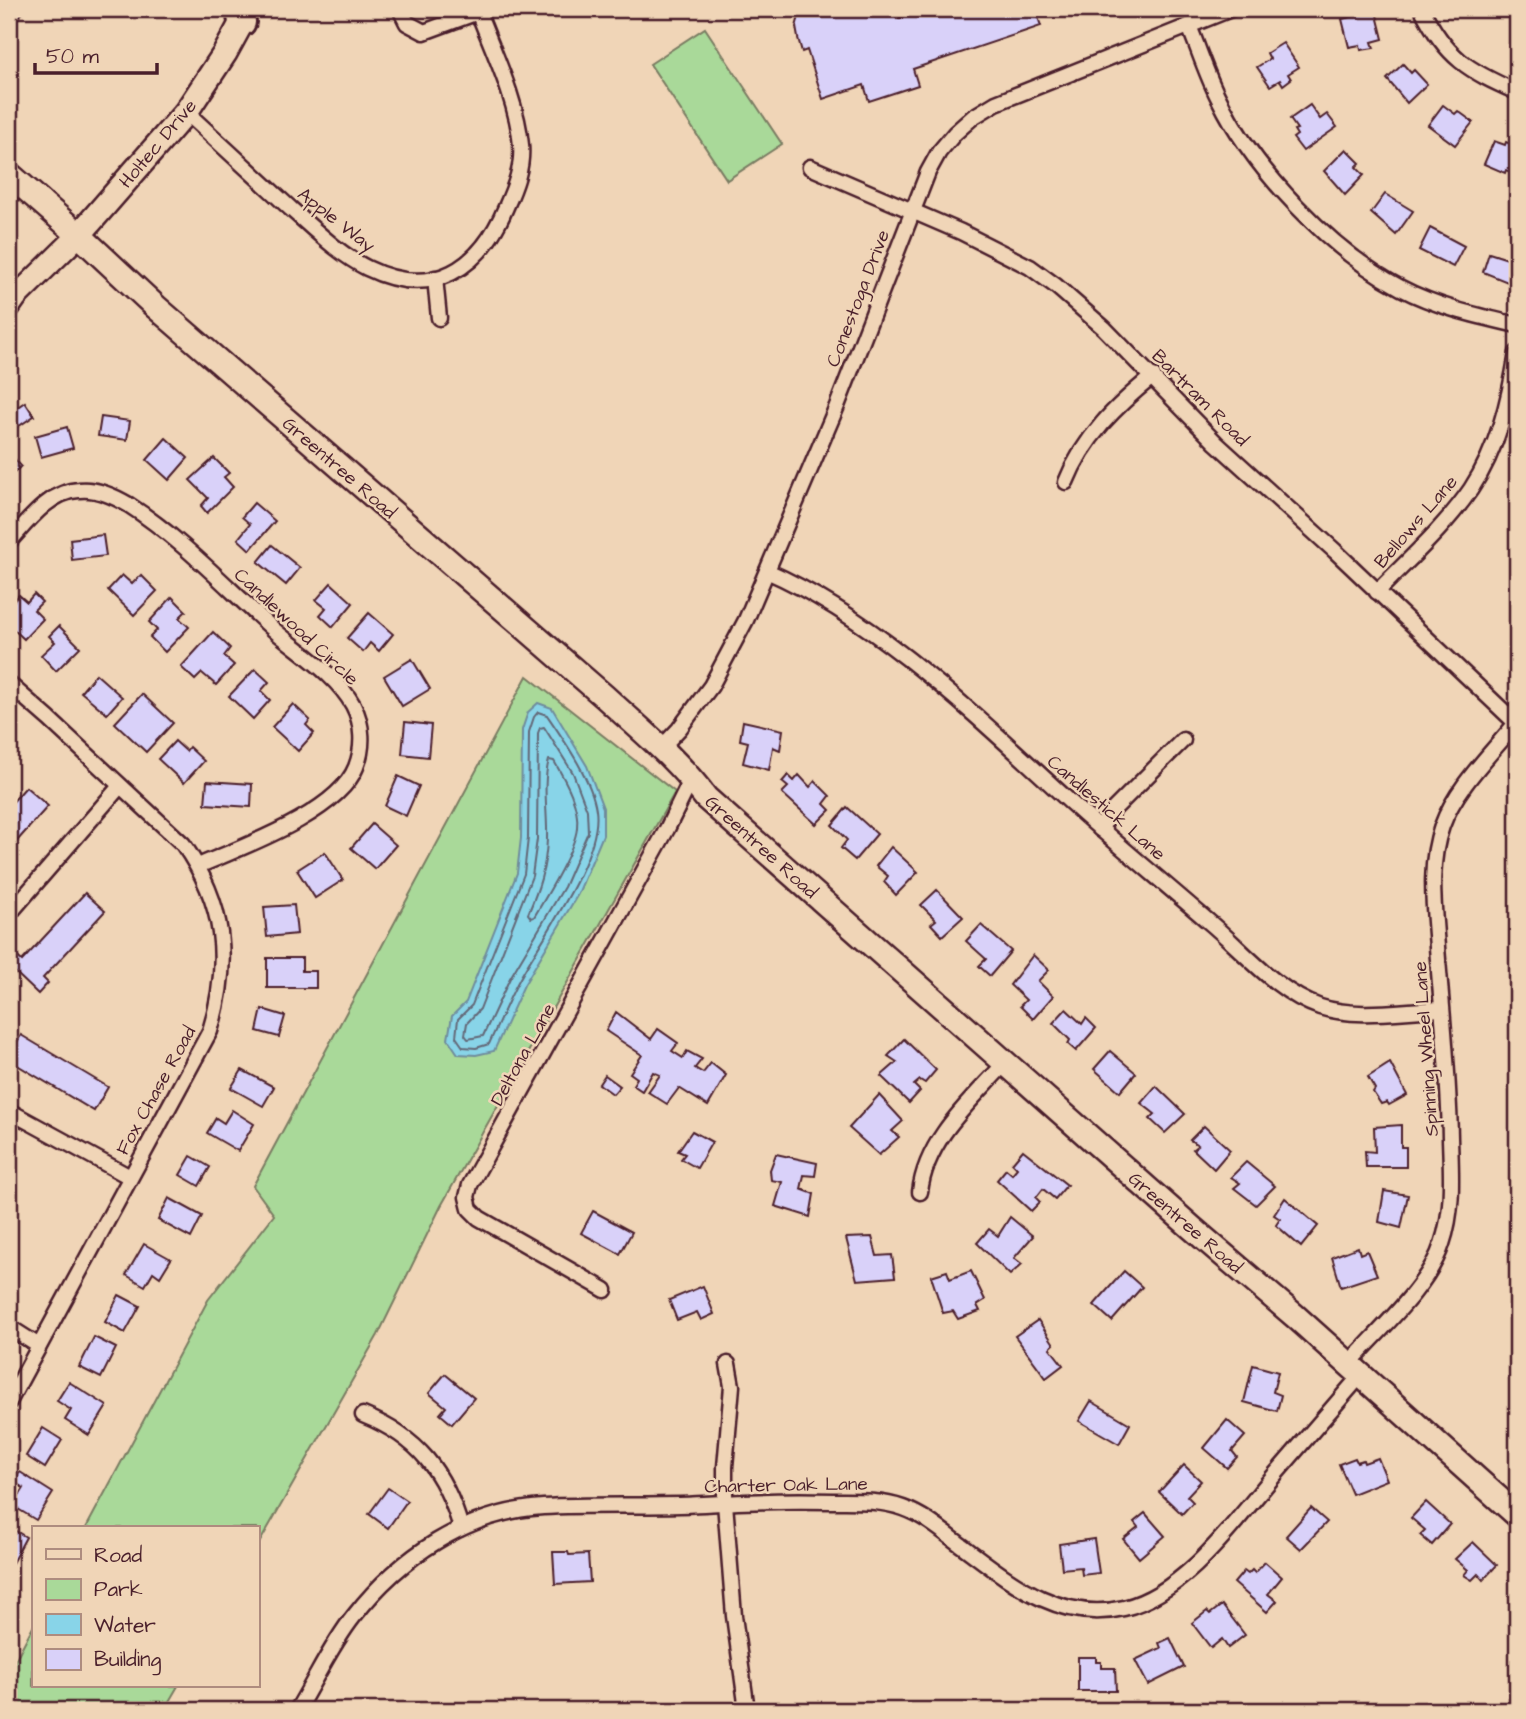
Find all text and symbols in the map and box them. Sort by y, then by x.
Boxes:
scale bar [35,32,158,76]
text: 50 m [46,42,100,71]
street label: Holtec Drive [113,94,203,194]
street label: Apple Way [291,181,381,260]
street label: Conestoga Drive [820,226,898,371]
street label: Bartram Road [1145,343,1255,453]
street label: Greentree Road [276,411,402,526]
street label: Bellows Lane [1368,470,1464,574]
street label: Candlewood Circle [228,562,364,692]
street label: Candlestick Lane [1041,749,1171,867]
street label: Greentree Road [699,789,824,905]
street label: Spinning Wheel Lane [1407,960,1447,1137]
street label: Deltona Lane [484,999,563,1111]
street label: Fox Chase Road [110,1021,203,1160]
street label: Greentree Road [1122,1166,1248,1281]
street label: Charter Oak Lane [704,1471,868,1500]
legend [32,1526,259,1688]
text: Road [94,1541,142,1570]
text: Park [94,1575,143,1604]
text: Water [94,1611,156,1640]
text: Building [94,1645,162,1676]

